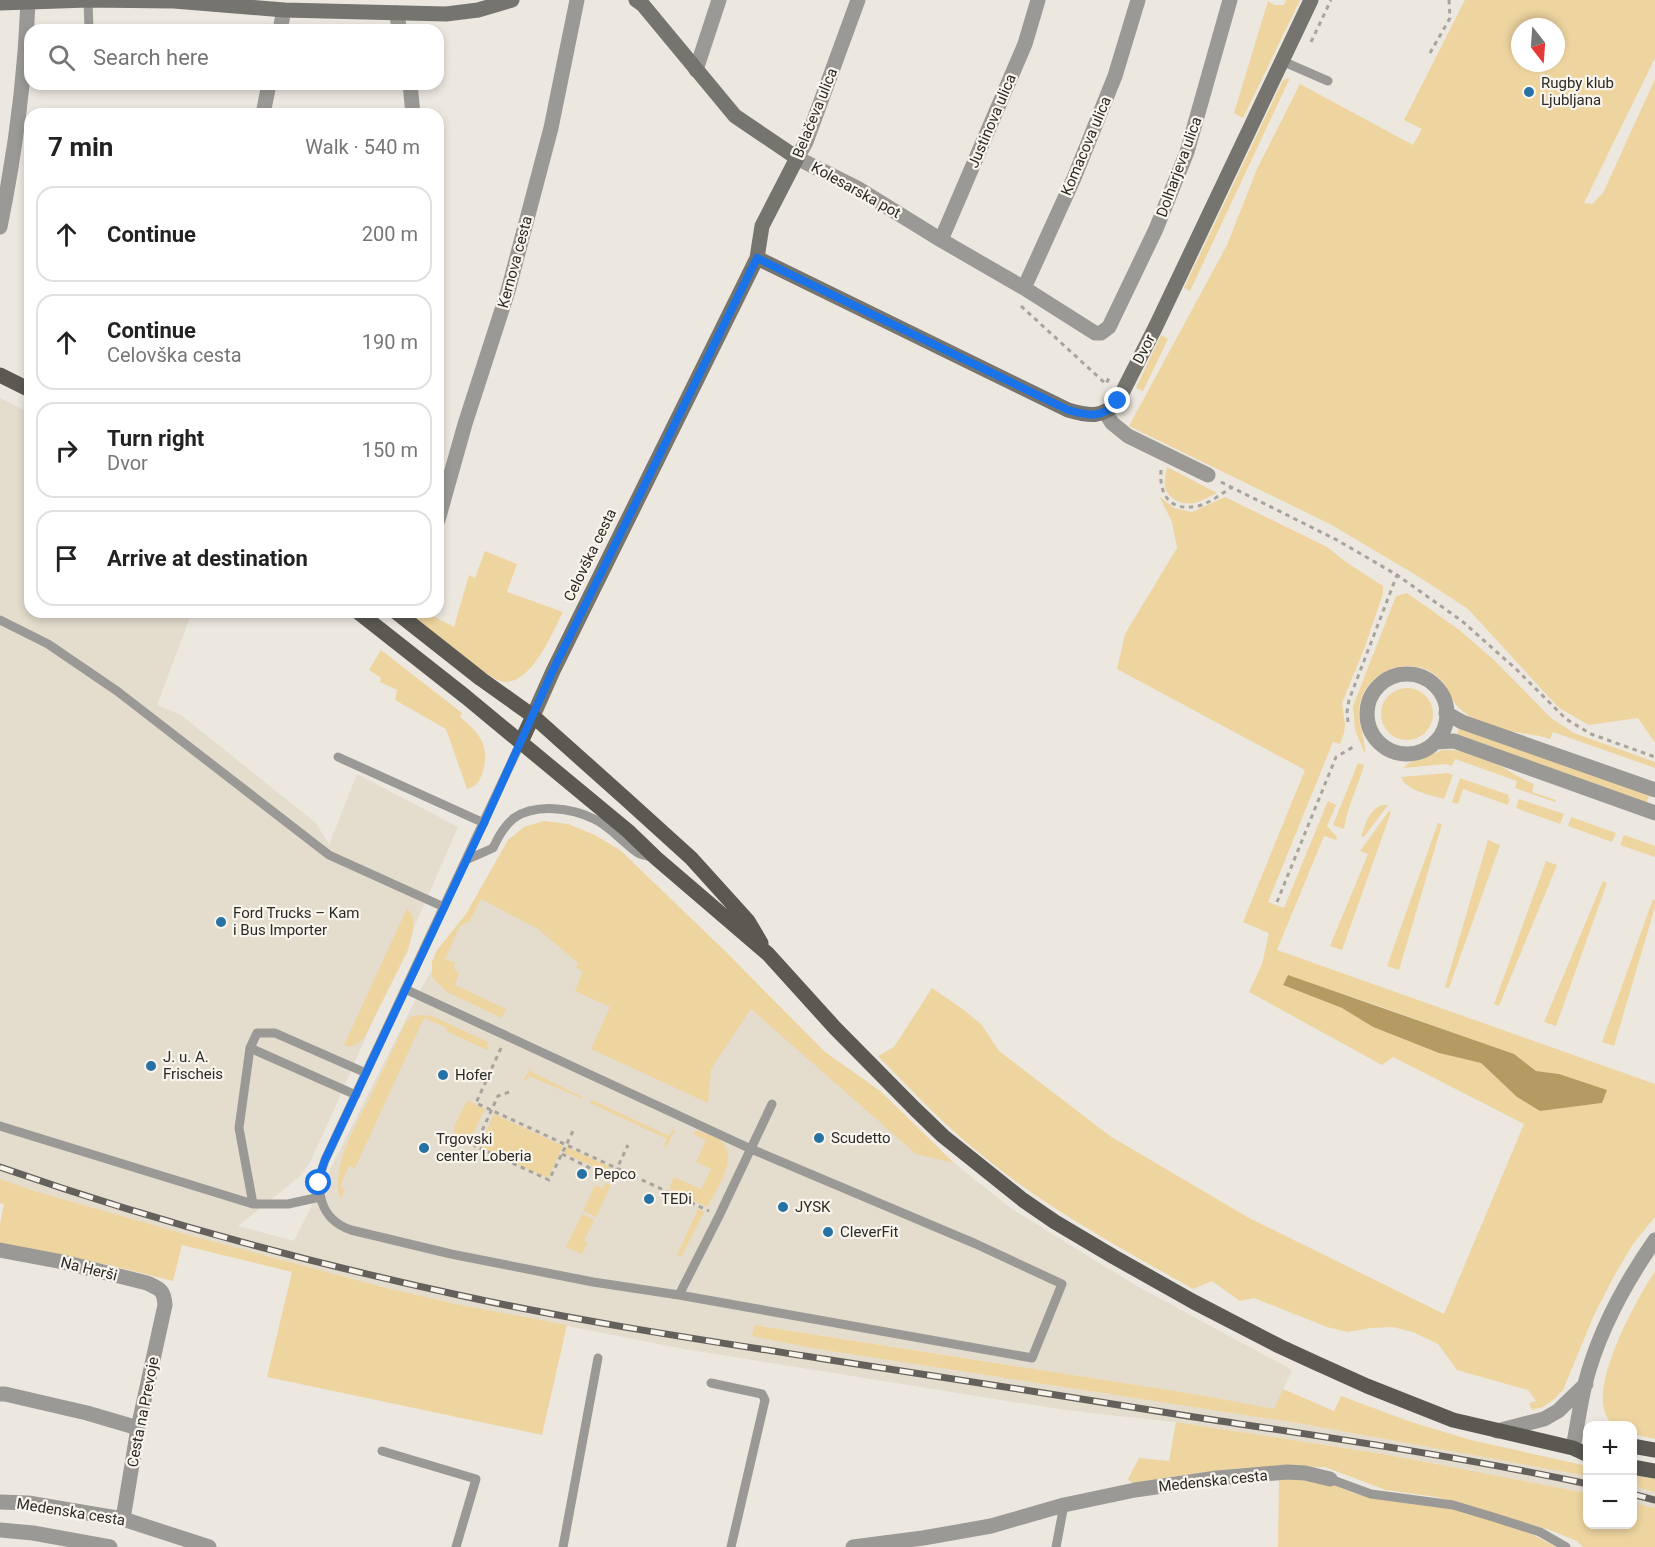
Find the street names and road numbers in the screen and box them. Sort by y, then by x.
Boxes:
street label: Belačeva ulica [789,65,841,161]
street label: Justinova ulica [964,71,1020,171]
street label: Komacova ulica [1057,94,1115,198]
street label: Dolharjeva ulica [1152,114,1206,220]
street label: Kolesarska pot [808,158,904,222]
street label: Kernova cesta [494,214,536,310]
street label: Dvor [1129,331,1159,367]
street label: Celovška cesta [560,506,620,604]
street label: Na Herši [59,1253,119,1285]
street label: Cesta na Prevoje [123,1355,163,1469]
street label: Medenska cesta [1158,1466,1268,1496]
street label: Medenska cesta [15,1495,127,1529]

